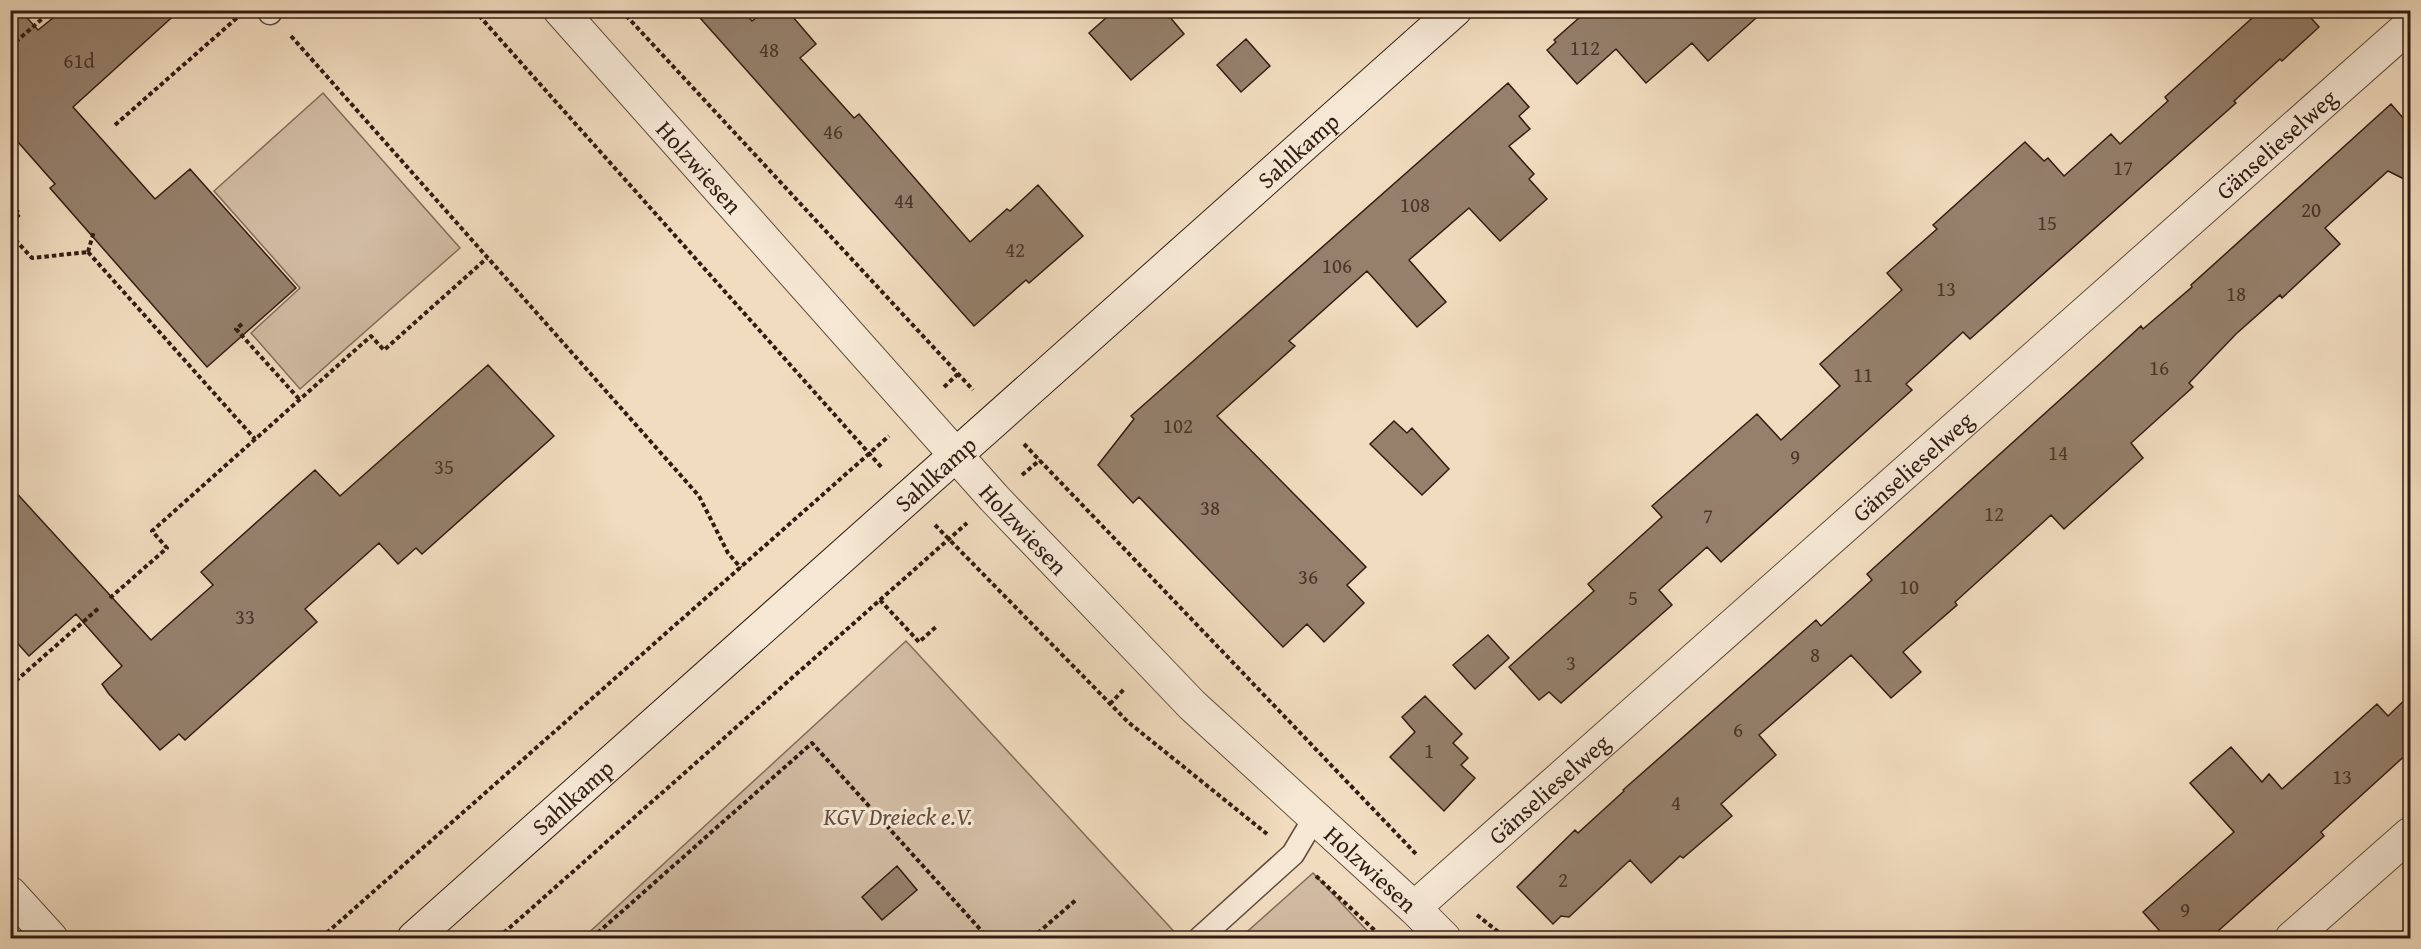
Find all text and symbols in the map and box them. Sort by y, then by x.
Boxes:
house number: 112 [1570,32,1600,63]
house number: 48 [759,34,779,65]
house number: 61d [63,45,96,76]
street label: Gänselieselweg [2208,80,2344,207]
street label: Sahlkamp [1249,104,1347,196]
street label: Holzwiesen [648,112,751,222]
house number: 46 [823,116,843,147]
house number: 17 [2113,152,2133,183]
house number: 44 [894,185,914,216]
house number: 108 [1400,189,1430,220]
house number: 20 [2301,194,2321,225]
house number: 15 [2037,207,2057,238]
house number: 42 [1005,234,1025,265]
house number: 106 [1322,250,1352,281]
house number: 13 [1936,273,1956,304]
house number: 18 [2226,278,2246,309]
house number: 16 [2149,352,2169,383]
house number: 11 [1853,359,1873,390]
street label: Gänselieselweg [1844,403,1981,530]
house number: 102 [1163,410,1193,441]
street label: Sahlkamp [886,427,984,520]
house number: 14 [2048,437,2068,468]
house number: 9 [1790,441,1800,472]
house number: 35 [434,451,454,482]
street label: Holzwiesen [971,476,1076,583]
house number: 38 [1200,492,1220,523]
house number: 12 [1984,498,2004,529]
house number: 7 [1703,500,1713,531]
house number: 36 [1298,561,1318,592]
house number: 10 [1899,571,1919,602]
house number: 5 [1628,582,1638,613]
house number: 33 [235,601,255,632]
house number: 8 [1810,639,1820,670]
house number: 3 [1566,647,1576,678]
house number: 6 [1733,714,1743,745]
street label: Gänselieselweg [1480,725,1617,852]
house number: 1 [1424,735,1434,766]
street label: Sahlkamp [524,751,621,843]
house number: 13 [2332,761,2352,792]
house number: 4 [1671,787,1681,818]
park label: KGV Dreieck e.V. [822,799,973,834]
street label: Holzwiesen [1317,817,1425,921]
house number: 2 [1558,864,1568,895]
house number: 9 [2180,894,2190,925]

